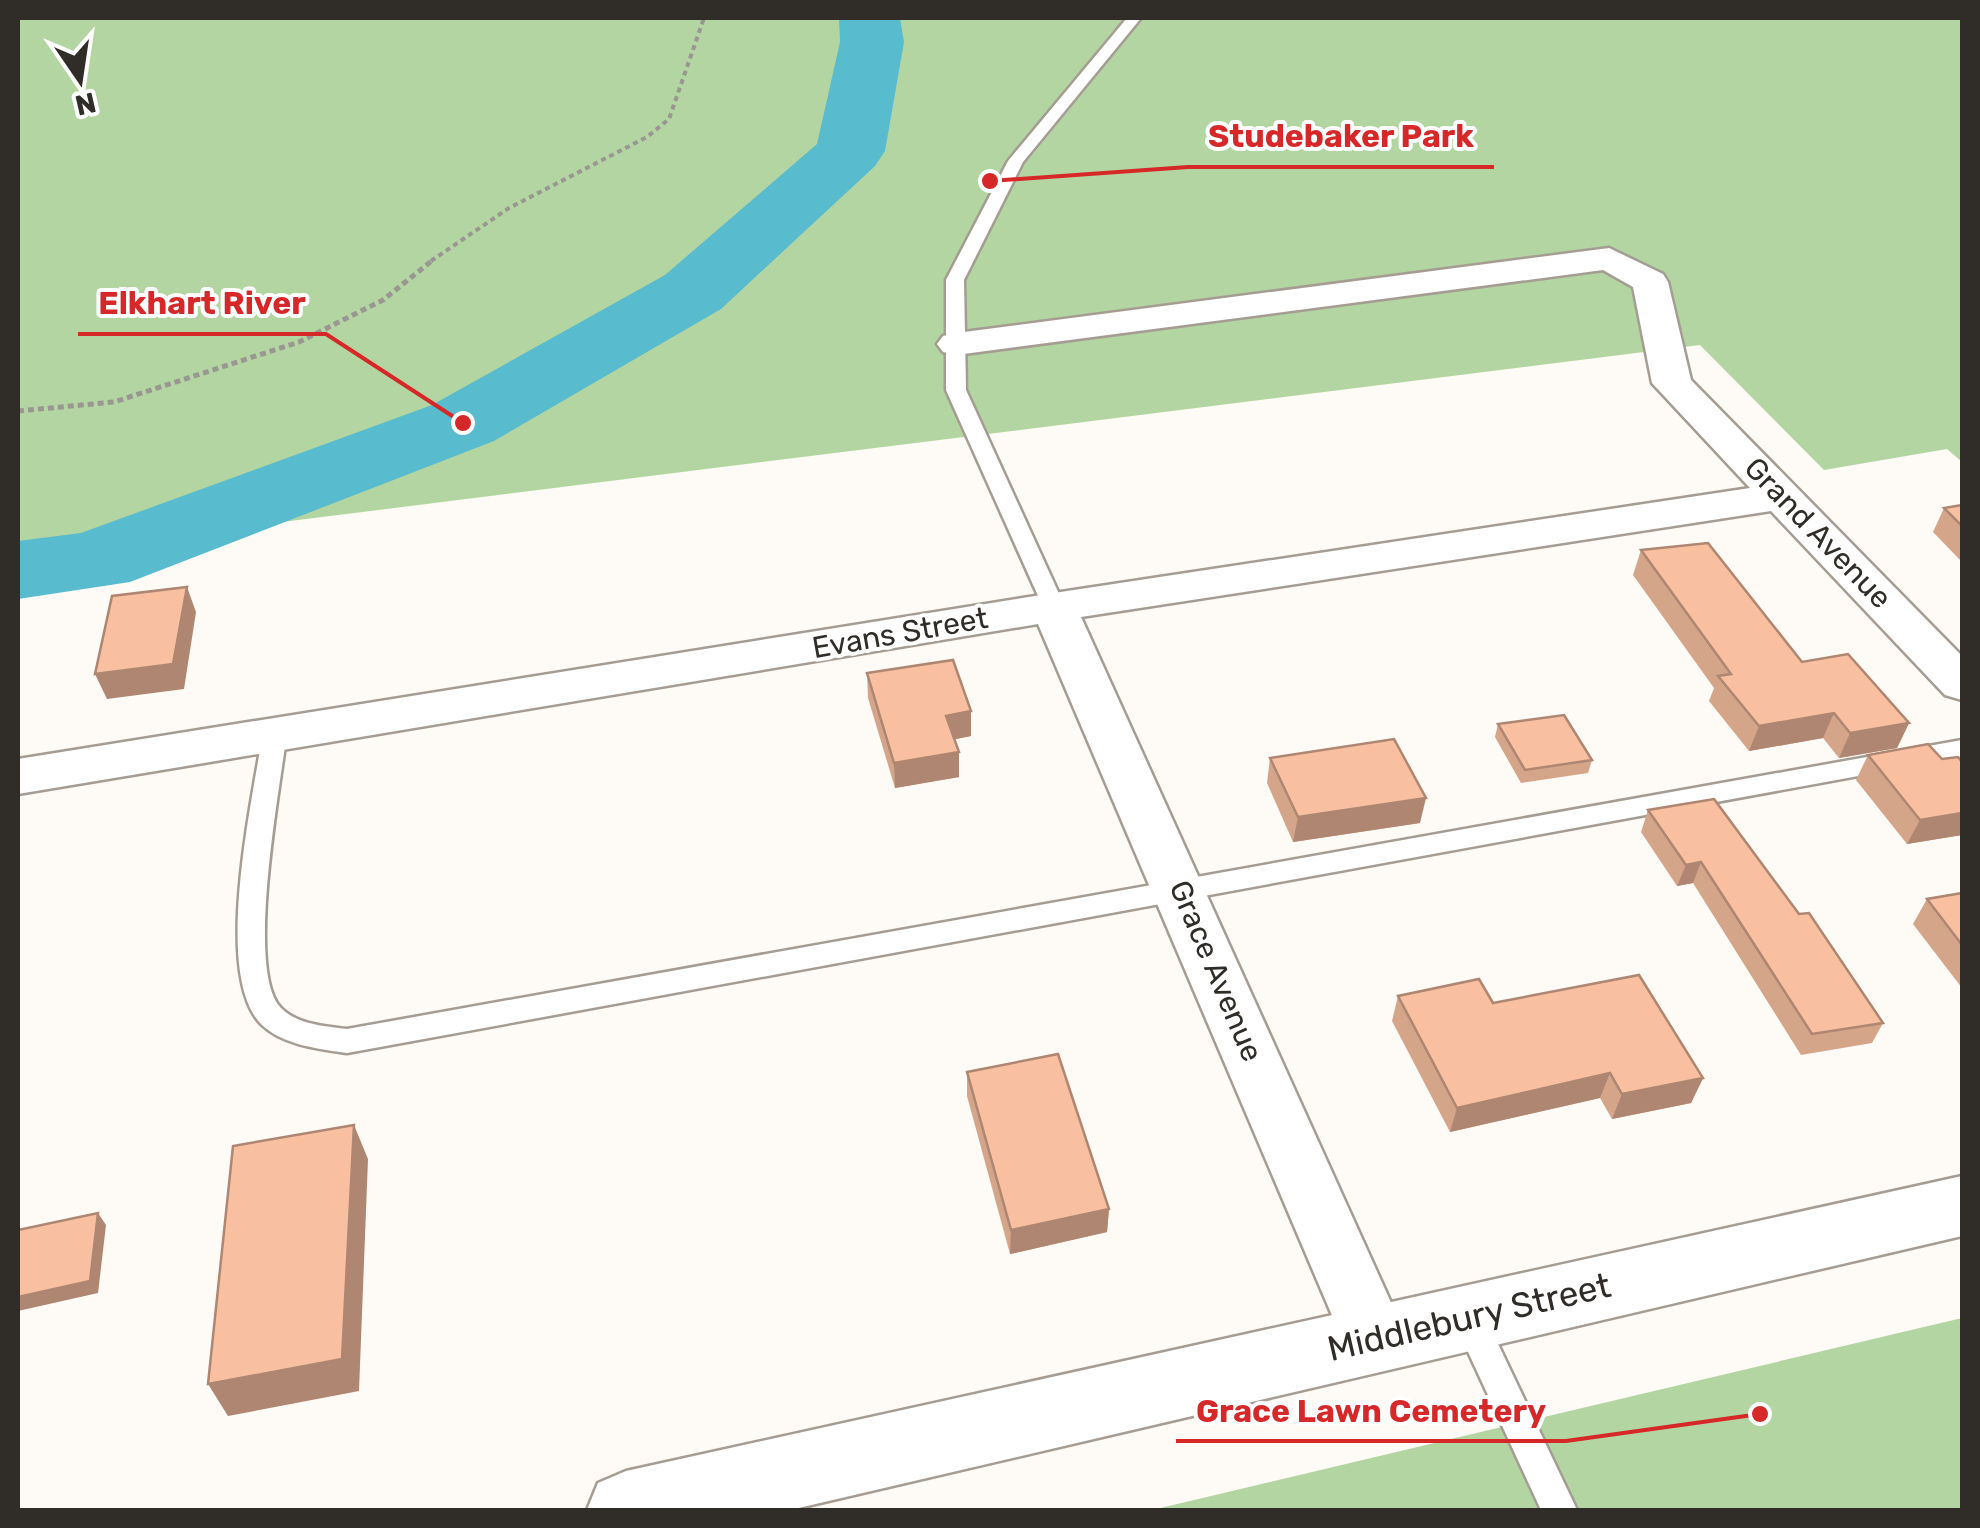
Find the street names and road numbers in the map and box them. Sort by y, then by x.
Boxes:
street label: Grand Avenue [1737,450,1899,616]
street label: Evans Street [809,600,991,666]
street label: Grace Avenue [1162,875,1270,1067]
street label: Middlebury Street [1323,1264,1615,1370]

